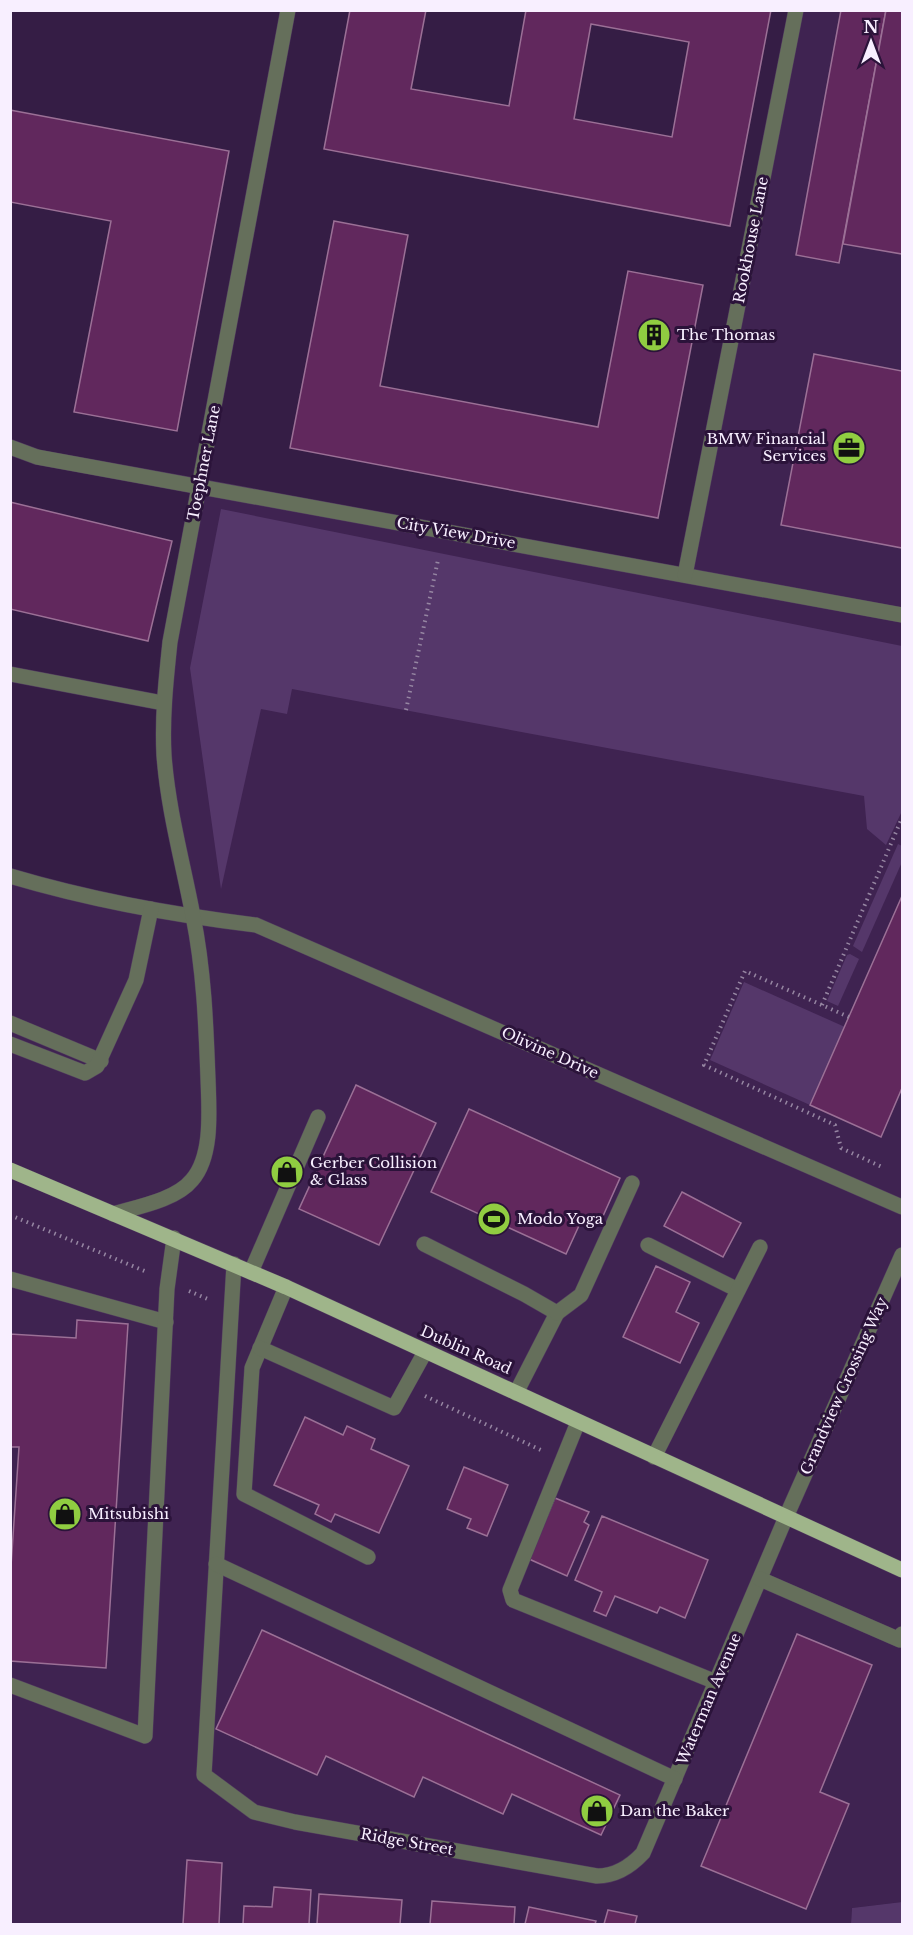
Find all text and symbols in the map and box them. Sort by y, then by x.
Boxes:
north arrow [841,12,901,72]
text: N [863,17,879,37]
street label: Rookhouse Lane [729,175,772,305]
building icon: The Thomas [636,317,672,353]
place label: The Thomas [677,325,775,344]
street label: Toephner Lane [183,403,224,522]
place label: BMW Financial Services [706,429,826,465]
office icon: BMW Financial Services [831,430,867,466]
street label: City View Drive [395,513,517,552]
street label: Olivine Drive [499,1023,602,1082]
place label: Gerber Collision & Glass [310,1153,437,1189]
shop icon: Gerber Collision & Glass [269,1154,305,1190]
sports icon: Modo Yoga [476,1201,512,1237]
place label: Modo Yoga [517,1209,604,1228]
street label: Grandview Crossing Way [796,1294,892,1478]
street label: Dublin Road [418,1321,515,1378]
shop icon: Mitsubishi [47,1496,83,1532]
place label: Mitsubishi [88,1504,169,1523]
street label: Waterman Avenue [672,1630,745,1769]
shop icon: Dan the Baker [579,1793,615,1829]
place label: Dan the Baker [620,1801,730,1820]
street label: Ridge Street [359,1824,455,1859]

